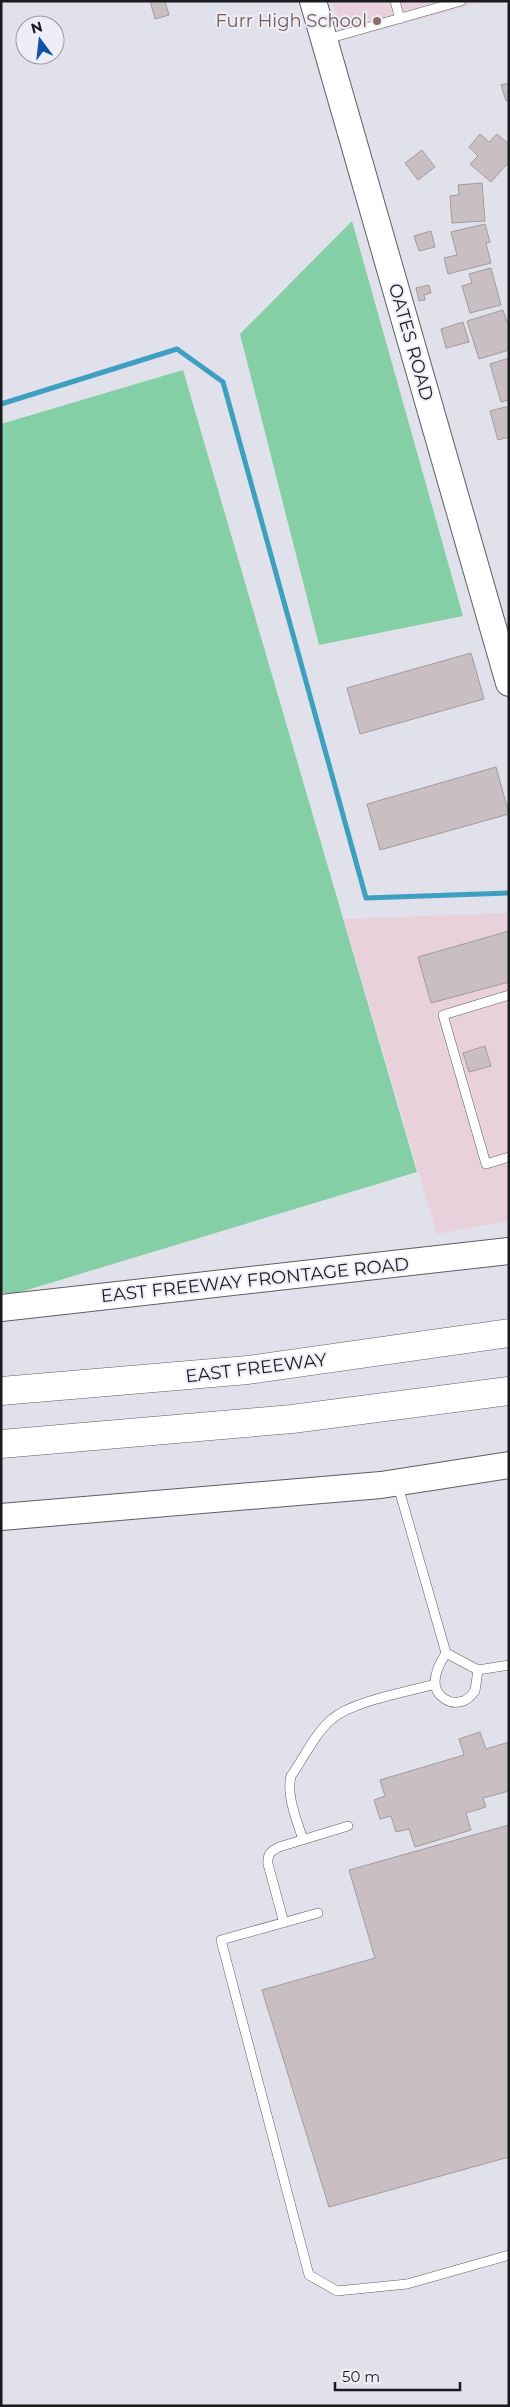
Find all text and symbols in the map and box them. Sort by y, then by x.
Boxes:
place label: Furr High School [215,10,367,32]
north arrow [15,15,65,65]
marker: Furr High School [371,15,383,27]
text: N [29,17,44,38]
street label: OATES ROAD [384,281,438,403]
street label: EAST FREEWAY FRONTAGE ROAD [100,1253,410,1307]
street label: EAST FREEWAY [184,1348,328,1388]
scale bar [335,2360,460,2392]
text: 50 m [342,2367,380,2386]

